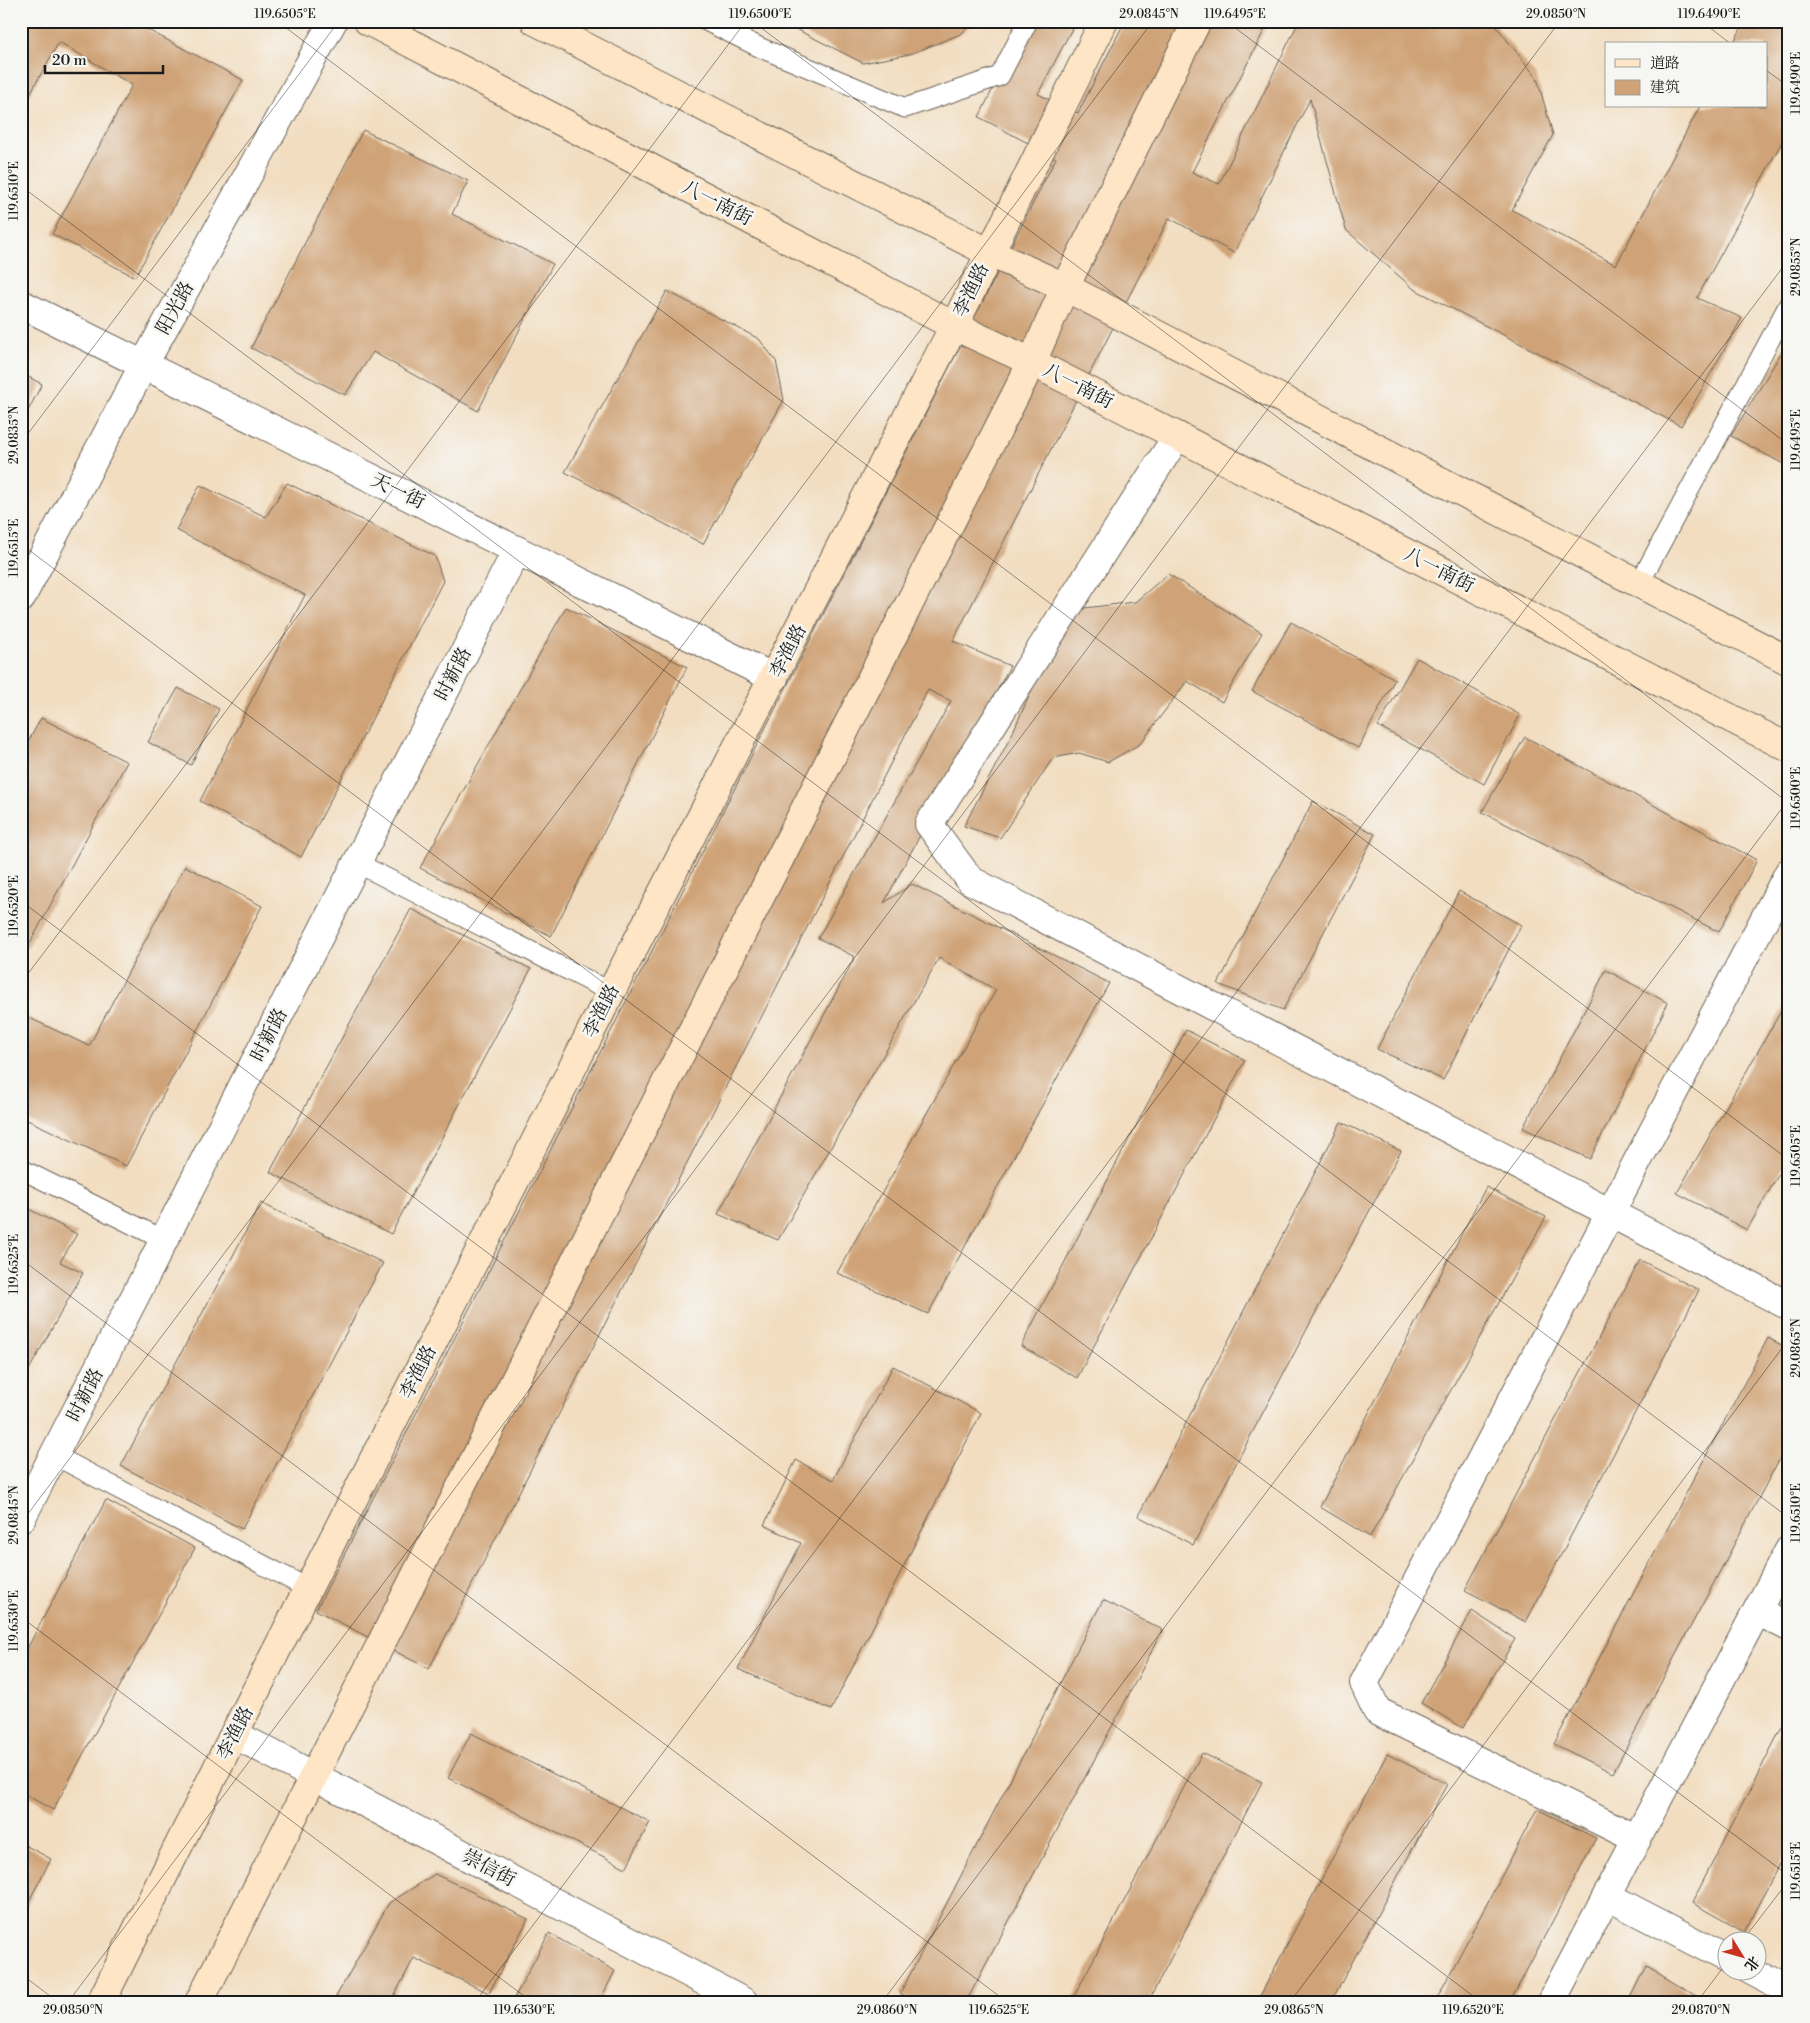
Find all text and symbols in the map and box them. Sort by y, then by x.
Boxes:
text: 119.6505°E [254,7,316,22]
text: 119.6500°E [729,7,791,22]
text: 29.0845°N [1119,7,1179,22]
text: 119.6495°E [1204,7,1266,22]
text: 29.0850°N [1526,7,1586,22]
text: 119.6490°E [1678,7,1740,22]
scale bar [45,42,162,74]
legend [1605,42,1768,108]
text: 20 m [52,51,87,70]
text: 119.6490°E [1789,52,1804,114]
text: 道路 [1650,54,1680,73]
text: 建筑 [1650,78,1680,97]
text: 119.6510°E [7,161,22,221]
street label: 八一南街 [678,175,756,231]
text: 29.0855°N [1789,238,1804,296]
street label: 李渔路 [948,259,994,321]
street label: 阳光路 [151,277,199,339]
street label: 八一南街 [1039,358,1117,414]
text: 29.0835°N [7,406,22,464]
text: 119.6495°E [1789,409,1804,471]
street label: 天一街 [367,468,429,514]
text: 119.6515°E [7,519,22,577]
street label: 八一南街 [1400,542,1478,598]
street label: 李渔路 [764,620,812,682]
street label: 时新路 [429,643,477,705]
text: 119.6500°E [1789,767,1804,829]
text: 119.6520°E [7,875,22,937]
street label: 李渔路 [577,980,625,1042]
street label: 时新路 [245,1004,293,1066]
text: 119.6505°E [1789,1125,1804,1187]
text: 119.6525°E [7,1234,22,1294]
text: 29.0865°N [1789,1318,1804,1378]
street label: 李渔路 [394,1341,442,1403]
street label: 时新路 [61,1364,109,1426]
text: 119.6510°E [1789,1483,1804,1543]
text: 29.0845°N [7,1485,22,1545]
text: 119.6530°E [7,1590,22,1652]
street label: 李渔路 [211,1702,259,1764]
text: 119.6515°E [1789,1842,1804,1900]
street label: 崇信街 [458,1844,520,1892]
north arrow [1718,1930,1768,1980]
text: 北 [1740,1952,1763,1974]
text: 29.0850°N [43,2003,103,2018]
text: 119.6530°E [493,2003,555,2018]
text: 29.0860°N [857,2003,917,2018]
text: 119.6525°E [969,2003,1029,2018]
text: 29.0865°N [1264,2003,1324,2018]
text: 119.6520°E [1442,2003,1504,2018]
text: 29.0870°N [1672,2003,1731,2018]

